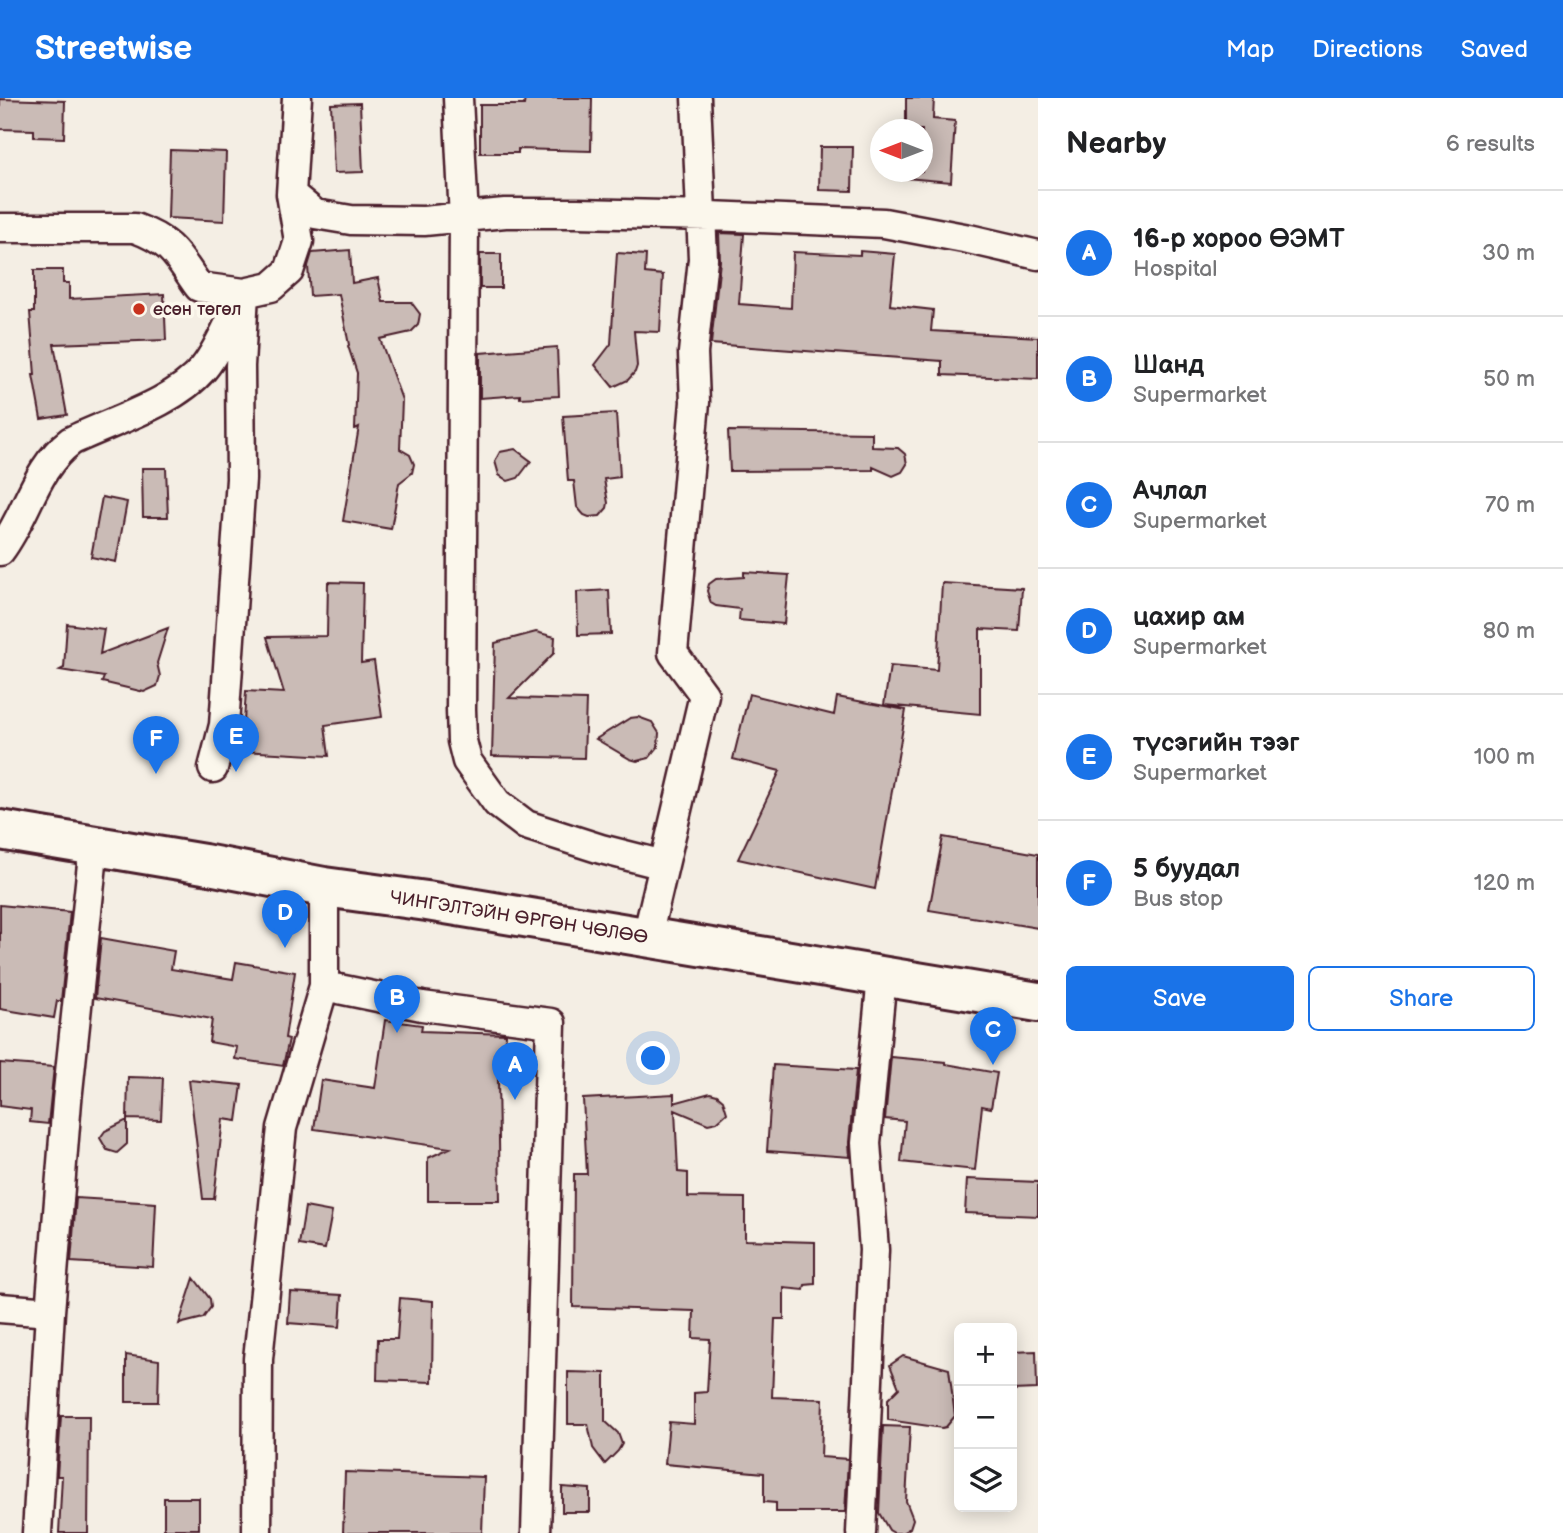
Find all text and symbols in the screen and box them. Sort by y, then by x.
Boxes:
text: Streetwise [35,29,192,69]
text: Map [1226,35,1274,64]
text: Directions [1312,35,1423,64]
text: Saved [1461,35,1528,64]
north arrow [870,119,933,182]
text: Nearby [1066,126,1166,162]
text: 6 results [1446,130,1535,158]
text: 16-р хороо ӨЭМТ [1133,224,1344,255]
text: A [1082,239,1096,267]
text: 30 m [1482,239,1535,267]
text: Hospital [1133,255,1218,283]
place label: есөн төгөл [153,299,242,320]
marker: есөн төгөл [131,301,147,317]
text: Шанд [1133,350,1204,381]
text: B [1081,365,1097,393]
text: 50 m [1483,365,1535,393]
text: Supermarket [1133,381,1267,409]
text: Ачлал [1133,476,1208,507]
text: C [1081,491,1097,519]
text: 70 m [1485,491,1535,519]
text: Supermarket [1133,507,1267,535]
text: цахир ам [1133,602,1245,633]
text: D [1081,617,1097,645]
text: 80 m [1483,617,1535,645]
text: Supermarket [1133,633,1267,661]
pin: E [213,714,259,772]
pin: F [133,716,179,774]
text: түсэгийн тээг [1133,728,1300,759]
text: E [1082,743,1096,771]
text: 100 m [1474,743,1535,771]
text: Supermarket [1133,759,1267,787]
text: 5 буудал [1133,854,1240,885]
text: F [1082,869,1096,897]
text: 120 m [1474,869,1535,897]
text: Bus stop [1133,885,1223,913]
street label: ЧИНГЭЛТЭЙН ӨРГӨН ЧӨЛӨӨ [388,887,650,948]
pin: D [262,890,308,948]
button: Save [1066,966,1294,1031]
button: Share [1308,966,1535,1031]
pin: B [374,975,420,1033]
pin: C [970,1007,1016,1065]
your location [636,1041,670,1075]
pin: A [492,1042,538,1100]
map controls [954,1323,1017,1512]
button: + [954,1323,1017,1386]
button: − [954,1386,1017,1449]
button: layers [954,1449,1017,1512]

